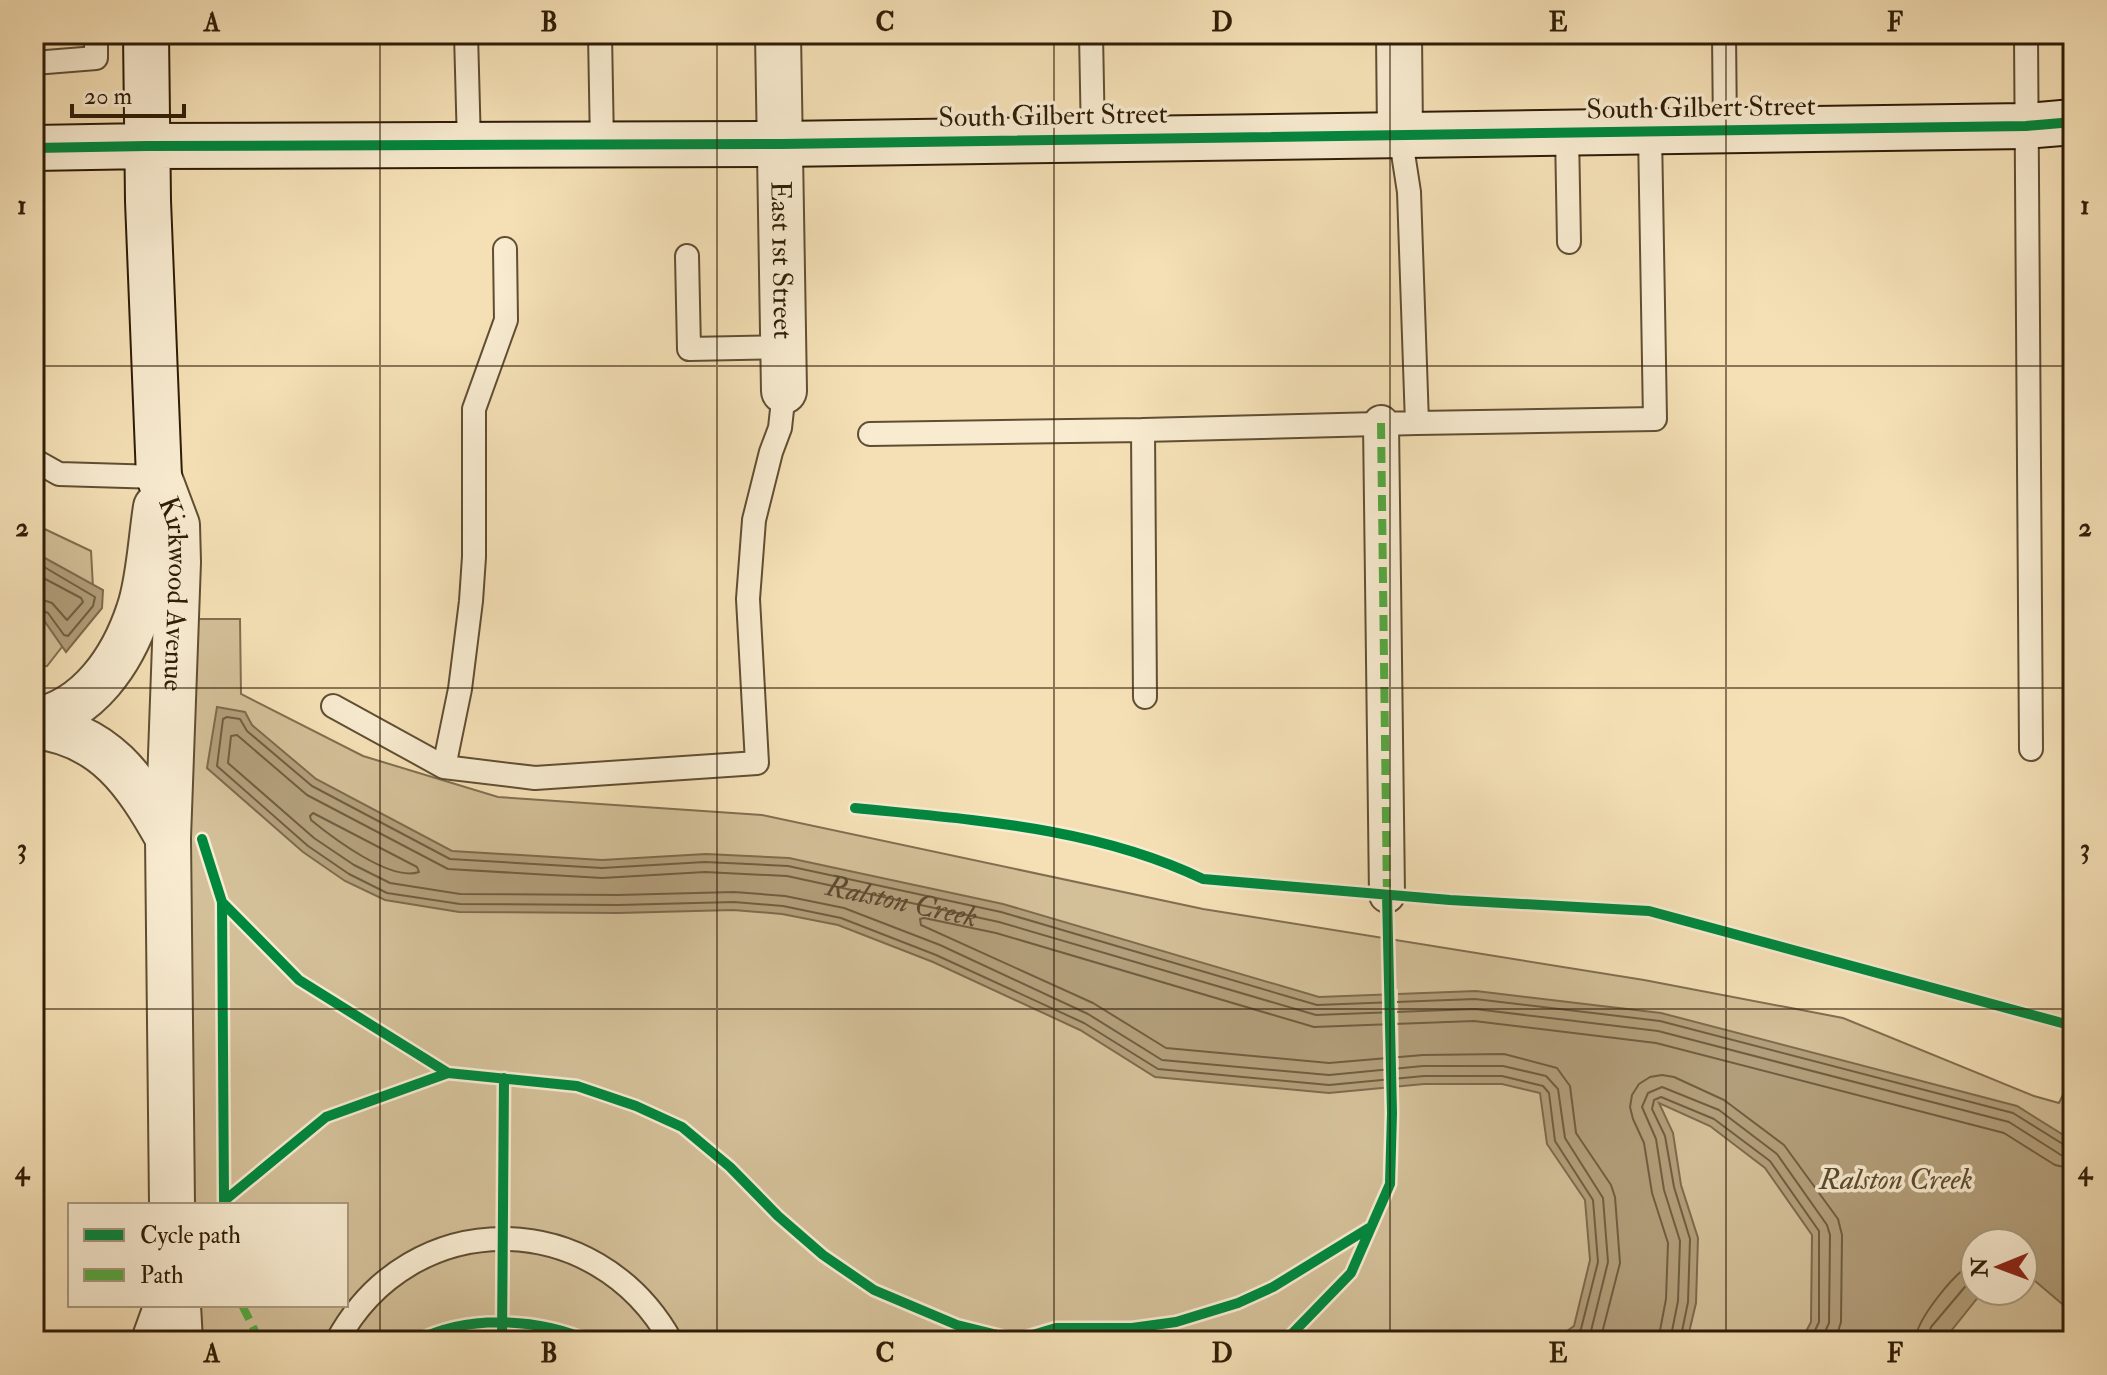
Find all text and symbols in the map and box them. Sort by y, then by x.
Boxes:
text: A [203,7,221,39]
text: B [540,7,558,39]
text: C [875,7,895,39]
text: D [1211,7,1233,39]
text: E [1549,7,1568,39]
text: F [1887,7,1904,39]
scale bar [72,68,184,118]
text: 20 m [84,81,133,112]
street label: South Gilbert Street [1586,89,1816,127]
street label: South Gilbert Street [938,97,1168,135]
street label: East 1st Street [763,180,801,339]
text: 1 [17,190,27,222]
text: 1 [2080,190,2090,222]
street label: Kirkwood Avenue [150,492,196,692]
text: 2 [15,512,29,544]
text: 2 [2078,512,2092,544]
text: 3 [17,833,27,865]
text: 3 [2080,833,2090,865]
water label: Ralston Creek [822,866,981,935]
text: 4 [14,1155,31,1187]
text: 4 [2077,1155,2094,1187]
water label: Ralston Creek [1818,1161,1973,1198]
legend [68,1203,348,1307]
text: Cycle path [140,1220,241,1251]
north arrow [1959,1227,2039,1307]
text: N [1966,1257,1994,1278]
text: Path [140,1260,184,1291]
text: A [203,1338,221,1370]
text: B [540,1338,558,1370]
text: C [875,1338,895,1370]
text: D [1211,1338,1233,1370]
text: E [1549,1338,1568,1370]
text: F [1887,1338,1904,1370]

